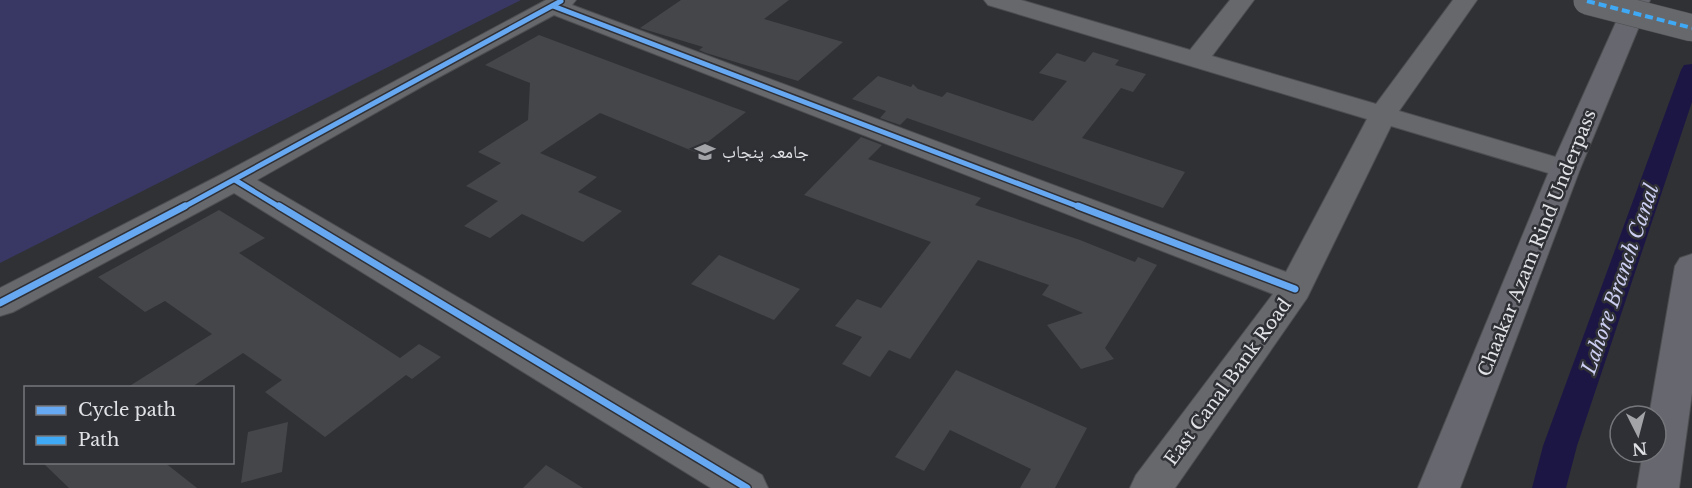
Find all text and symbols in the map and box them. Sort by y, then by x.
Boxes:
street label: Chaakar Azam Rind Underpass [1473,106,1601,380]
school or university icon: جامعہ پنجاب [693,140,717,164]
place label: جامعہ پنجاب [722,141,809,163]
water label: Lahore Branch Canal [1576,180,1664,378]
street label: East Canal Bank Road [1160,294,1296,470]
legend [24,386,234,464]
text: Cycle path [78,399,176,421]
north arrow [1608,404,1668,464]
text: Path [78,429,119,451]
text: N [1631,438,1648,460]

